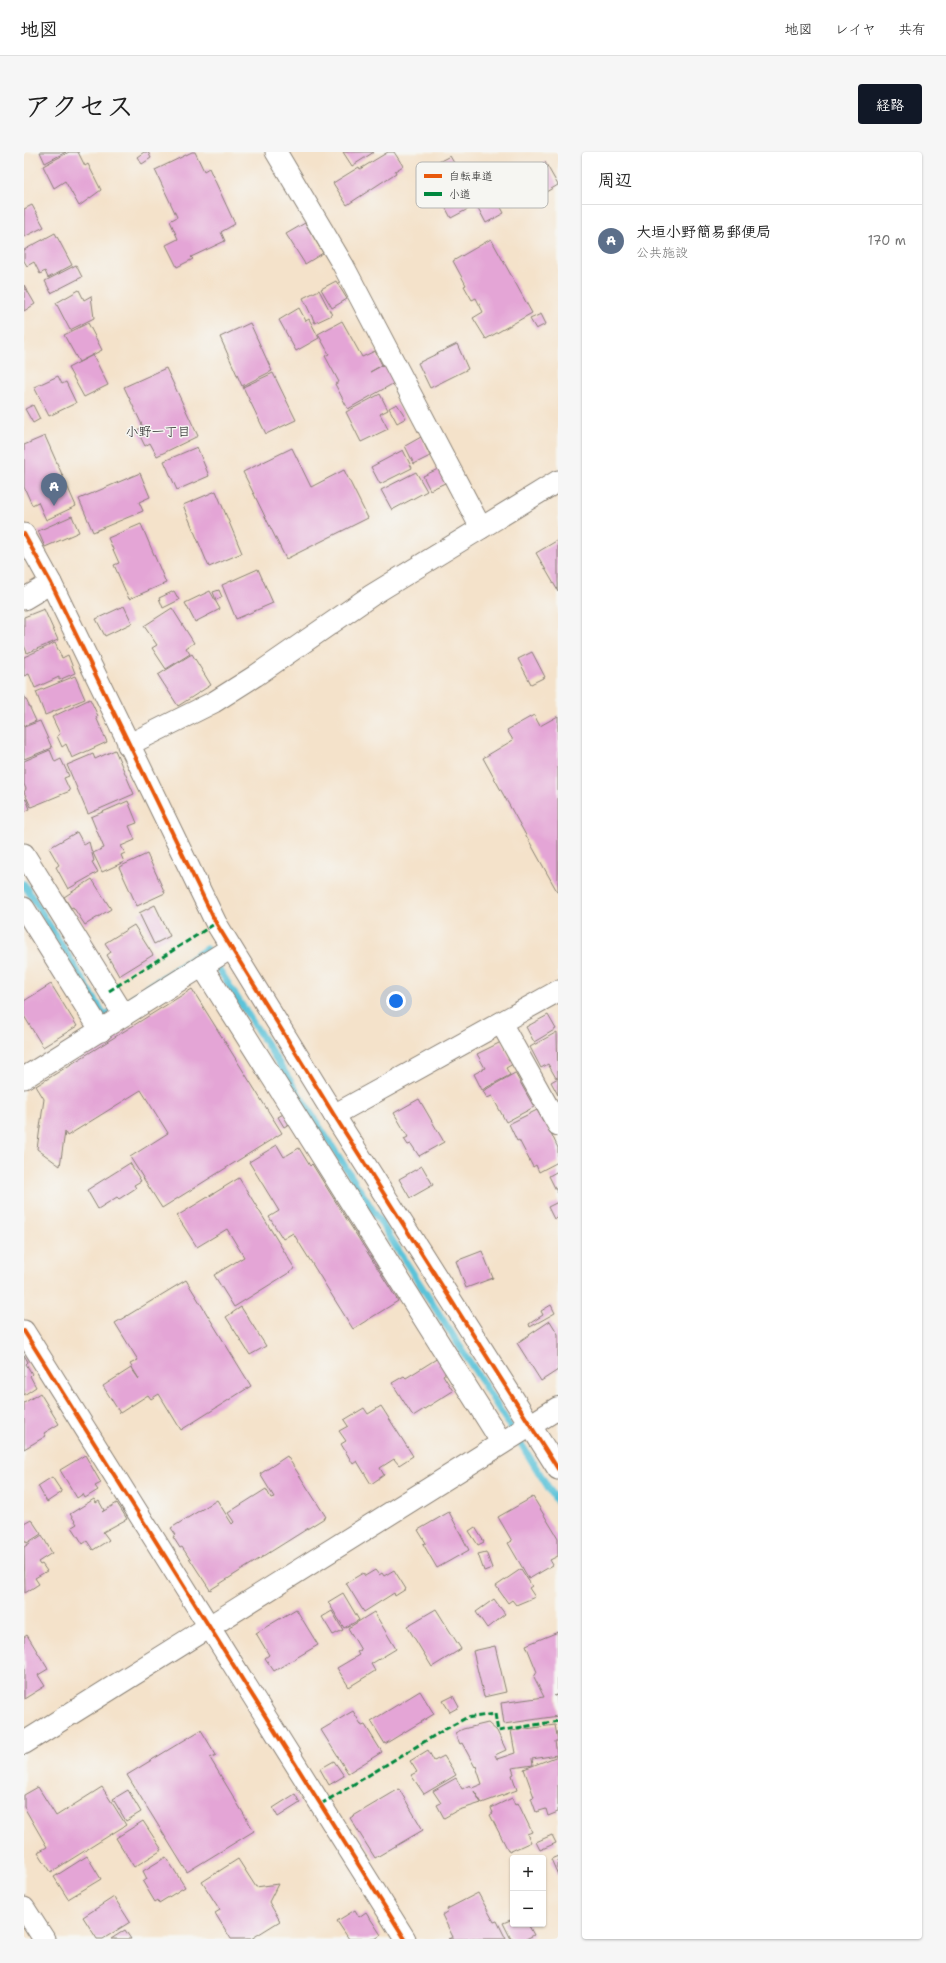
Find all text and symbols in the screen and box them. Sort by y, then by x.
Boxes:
text: 地図 [20,17,58,42]
text: 地図 [785,20,813,38]
text: レイヤ [835,20,876,38]
text: 共有 [898,20,926,38]
button: 経路 [858,84,922,124]
text: アクセス [24,87,134,125]
legend [416,162,548,208]
text: 自転車道 [449,169,493,184]
text: 周辺 [598,169,632,191]
text: 小道 [449,187,471,202]
text: 大垣小野簡易郵便局 [636,222,771,242]
text: A [606,232,616,249]
text: 170 m [868,232,906,249]
text: 公共施設 [636,244,688,261]
district label: 小野一丁目 [125,423,191,440]
pin: A [41,473,67,506]
your location [386,991,406,1011]
map controls [510,1855,546,1927]
button: + [510,1855,546,1891]
button: − [510,1891,546,1927]

